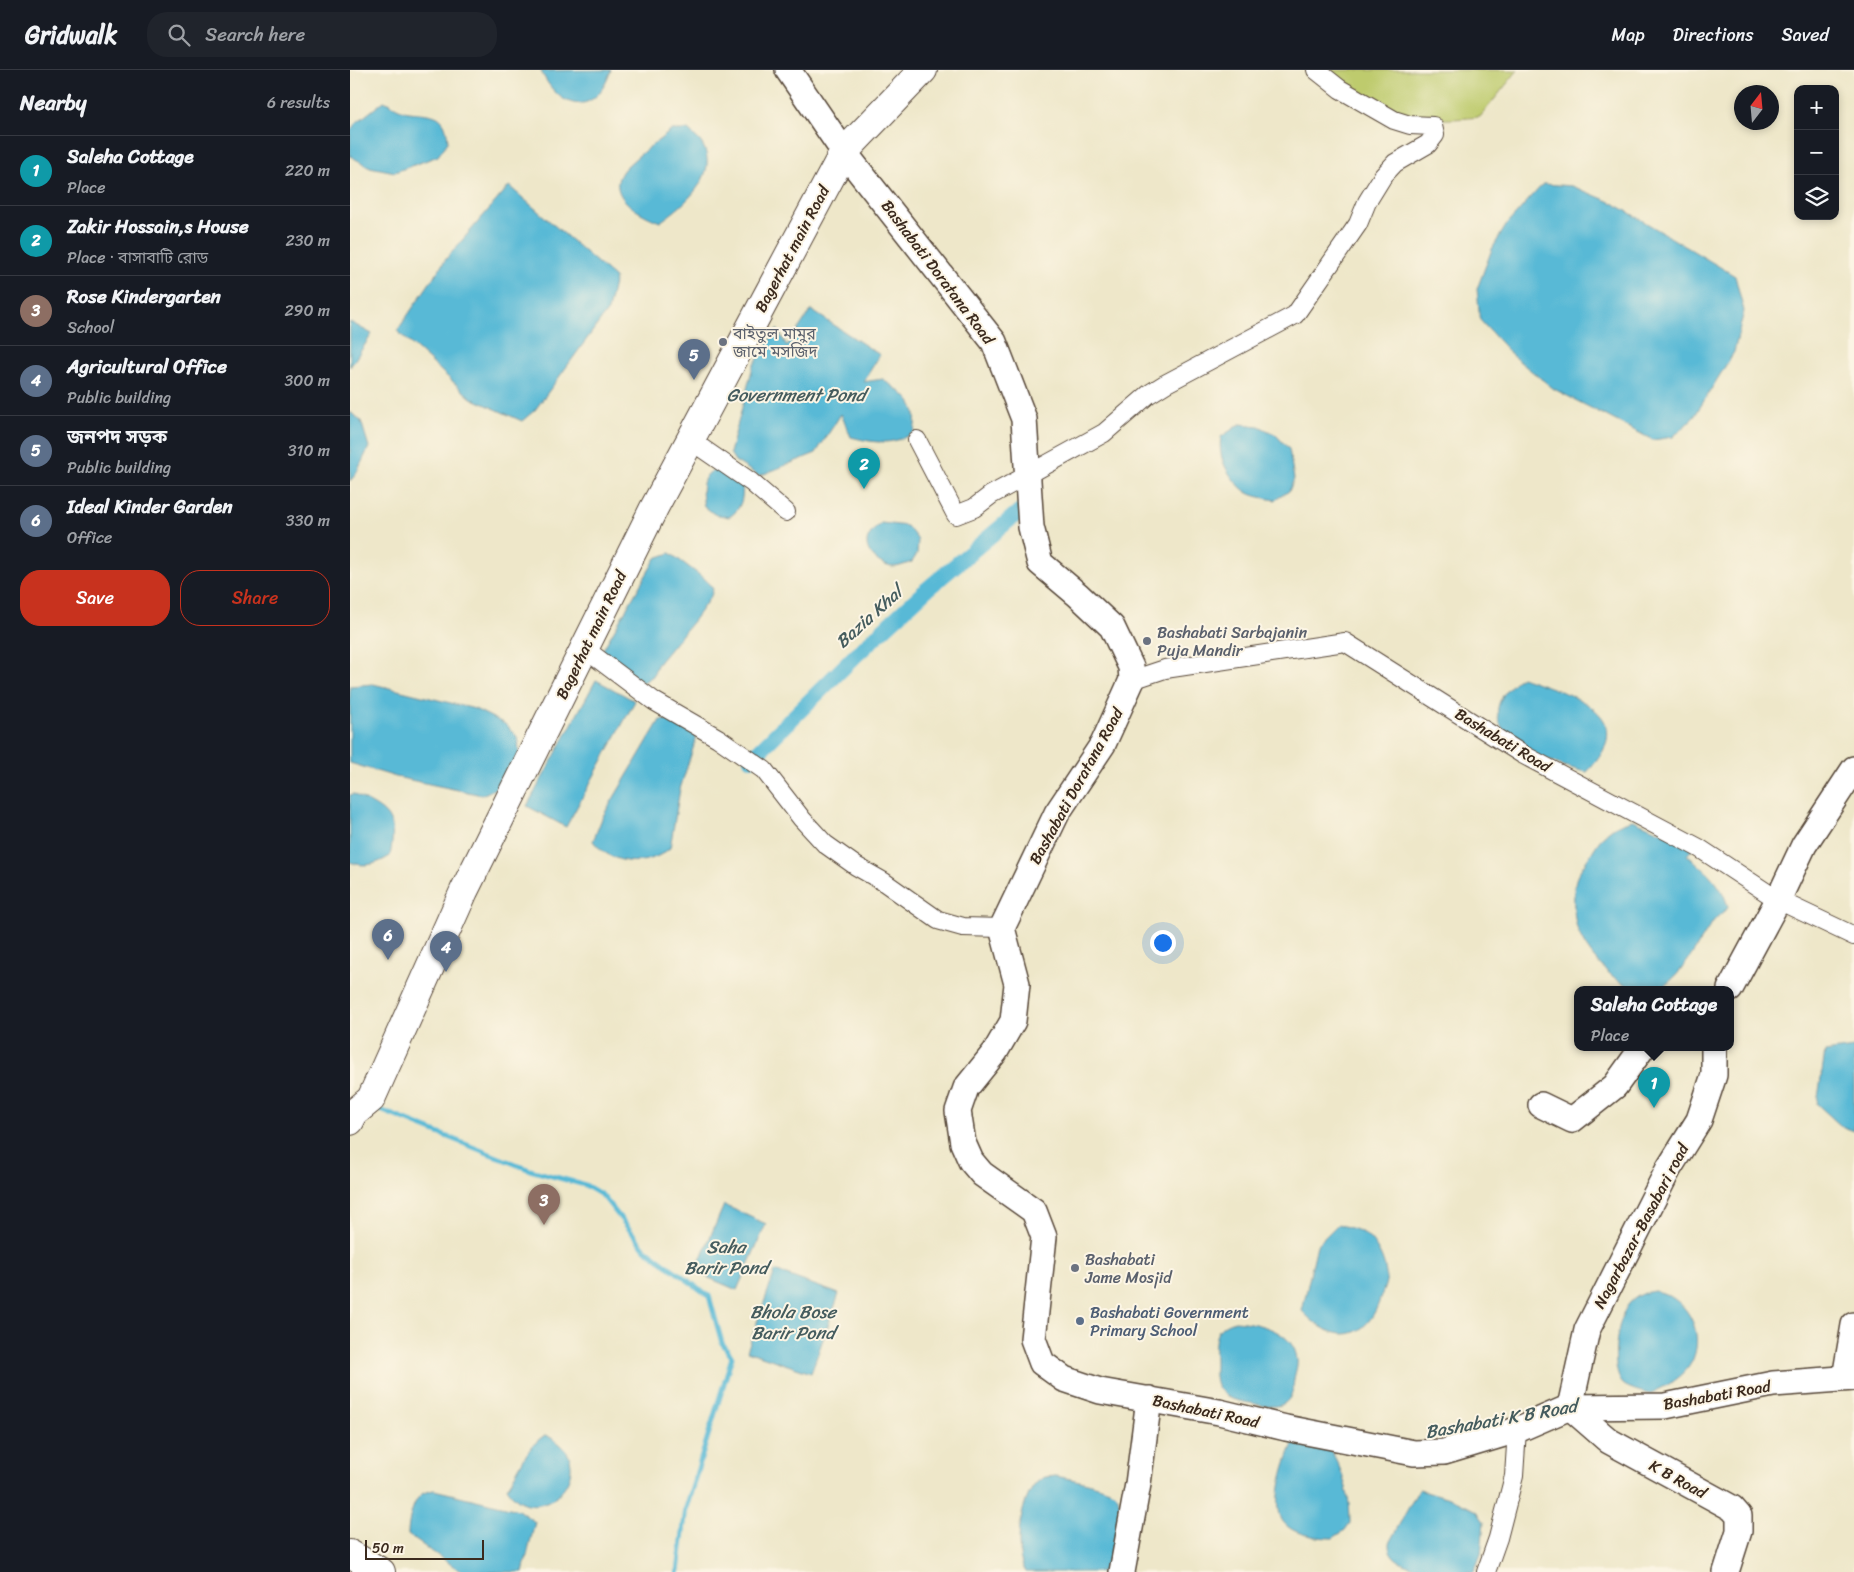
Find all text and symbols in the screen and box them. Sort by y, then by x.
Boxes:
search box [147,12,497,57]
text: Gridwalk [25,14,117,56]
text: Search here [205,18,305,51]
text: Map [1612,19,1645,51]
text: Directions [1673,19,1754,51]
text: Saved [1782,19,1829,51]
icon: search [165,21,193,49]
text: Nearby [20,84,86,122]
north arrow [1734,85,1779,130]
map controls [1794,85,1839,220]
button: + [1794,85,1839,130]
text: 6 results [267,88,330,117]
button: − [1794,130,1839,175]
text: Saleha Cottage [67,140,194,173]
text: 1 [33,156,39,185]
text: 220 m [285,156,330,185]
text: Place [67,173,106,202]
button: layers [1794,175,1839,220]
street label: Bagerhat main Road [746,179,838,318]
street label: Bashabati Doratana Road [874,193,1003,352]
text: Zakir Hossain,s House [67,210,249,243]
text: 2 [31,226,41,255]
text: 230 m [285,226,330,255]
text: Place · বাসাবাটি রোড [67,243,208,272]
text: Rose Kindergarten [67,280,221,313]
text: 3 [32,296,40,325]
text: 290 m [284,296,330,325]
text: School [67,313,114,342]
place label: বাইতুল মামুর জামে মসজিদ [732,319,819,366]
marker: বাইতুল মামুর জামে মসজিদ [717,336,729,348]
pin: 5 [678,339,710,380]
text: Agricultural Office [67,350,227,383]
text: 4 [31,366,41,395]
text: 300 m [285,366,330,395]
water label: Government Pond [727,379,870,411]
text: Public building [67,383,171,412]
text: জনপদ সড়ক [67,420,167,453]
text: 5 [31,436,41,465]
text: 310 m [288,436,330,465]
pin: 2 [848,448,880,489]
text: Public building [67,453,171,482]
text: Ideal Kinder Garden [67,490,232,523]
text: 6 [31,506,41,535]
text: 330 m [286,506,330,535]
text: Office [67,523,112,552]
street label: Bagerhat main Road [547,564,635,704]
button: Save [20,570,170,626]
button: Share [180,570,330,626]
water label: Bazia Khal [828,575,913,656]
place label: Bashabati Sarbajanin Puja Mandir [1157,618,1308,665]
marker: Bashabati Sarbajanin Puja Mandir [1141,635,1153,647]
street label: Bashabati Road [1449,700,1558,781]
street label: Bashabati Doratana Road [1021,701,1132,870]
pin: 6 [372,919,404,960]
your location [1150,930,1176,956]
pin: 4 [430,931,462,972]
popup [1574,986,1734,1051]
text: Saleha Cottage [1591,988,1717,1021]
text: Place [1591,1021,1629,1050]
pin: 1 [1638,1067,1670,1108]
street label: Nagarbazar-Basabari road [1585,1137,1698,1314]
pin: 3 [528,1184,560,1225]
water label: Saha Barir Pond [684,1231,772,1284]
place label: Bashabati Jame Mosjid [1084,1245,1173,1292]
marker: Bashabati Jame Mosjid [1069,1262,1081,1274]
water label: Bhola Bose Barir Pond [750,1296,839,1349]
place label: Bashabati Government Primary School [1090,1298,1249,1345]
marker: Bashabati Government Primary School [1074,1315,1086,1327]
street label: Bashabati Road [1661,1371,1774,1419]
street label: Bashabati Road [1150,1386,1264,1437]
water label: Bashabati K B Road [1423,1389,1584,1448]
street label: K B Road [1644,1451,1714,1508]
text: 50 m [372,1536,404,1561]
scale bar [365,1537,484,1560]

